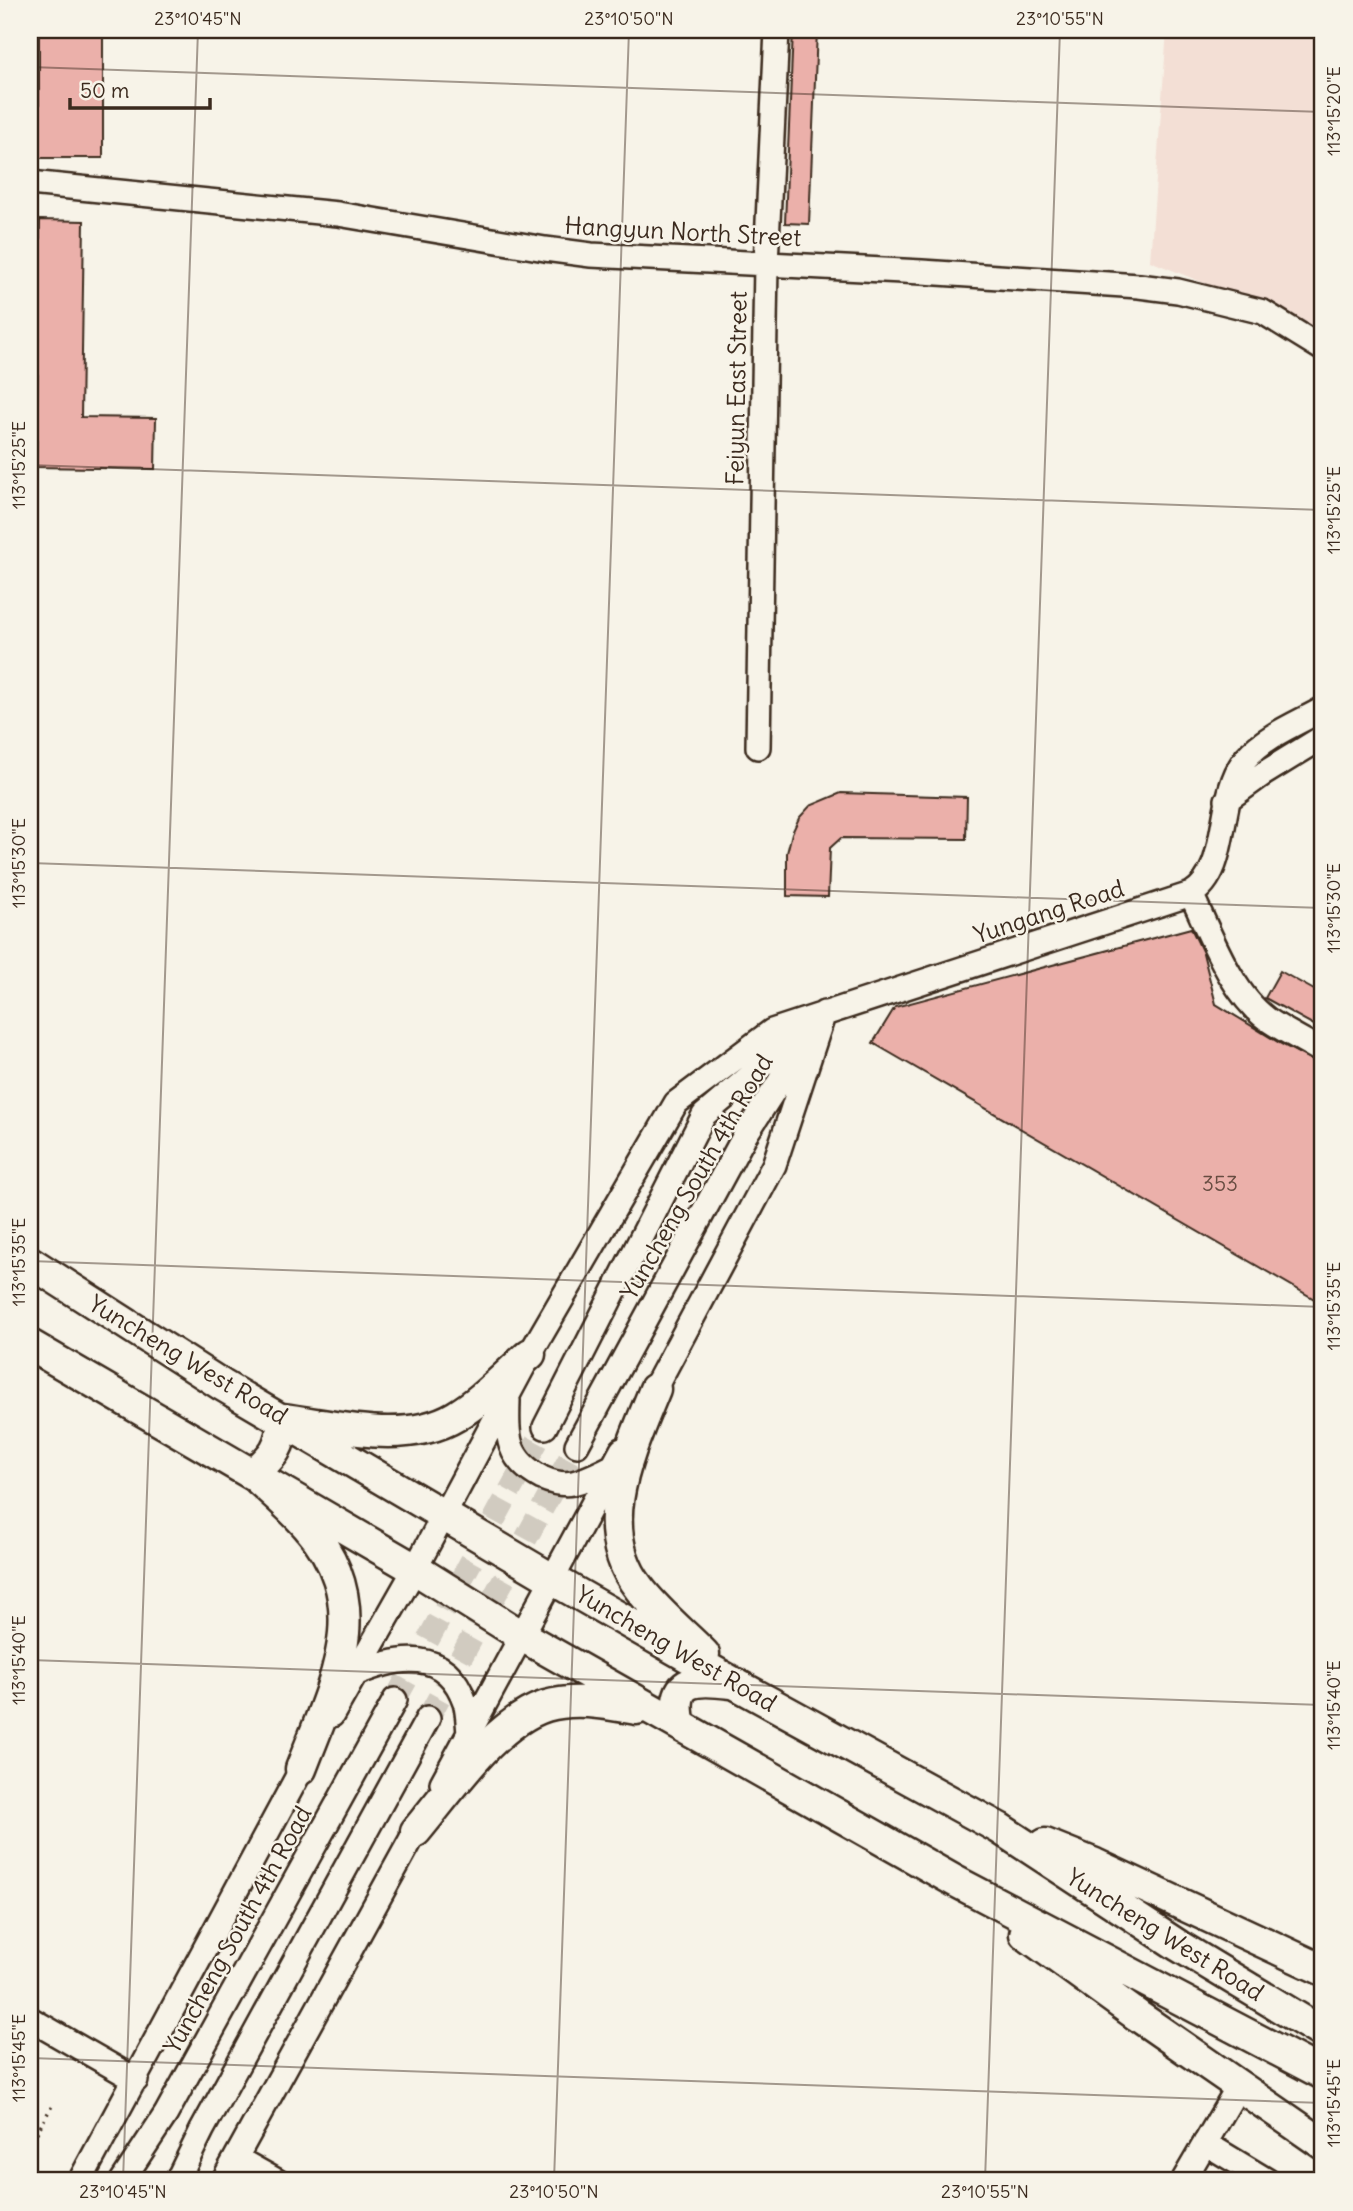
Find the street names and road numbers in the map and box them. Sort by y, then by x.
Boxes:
street label: Hangyun North Street [564,210,802,252]
street label: Feiyun East Street [719,291,753,485]
street label: Yungang Road [970,873,1128,949]
street label: Yuncheng South 4th Road [614,1049,779,1304]
street label: Yuncheng West Road [84,1288,293,1430]
street label: Yuncheng West Road [571,1578,782,1718]
street label: Yuncheng South 4th Road [157,1801,318,2058]
street label: Yuncheng West Road [1061,1861,1270,2007]

